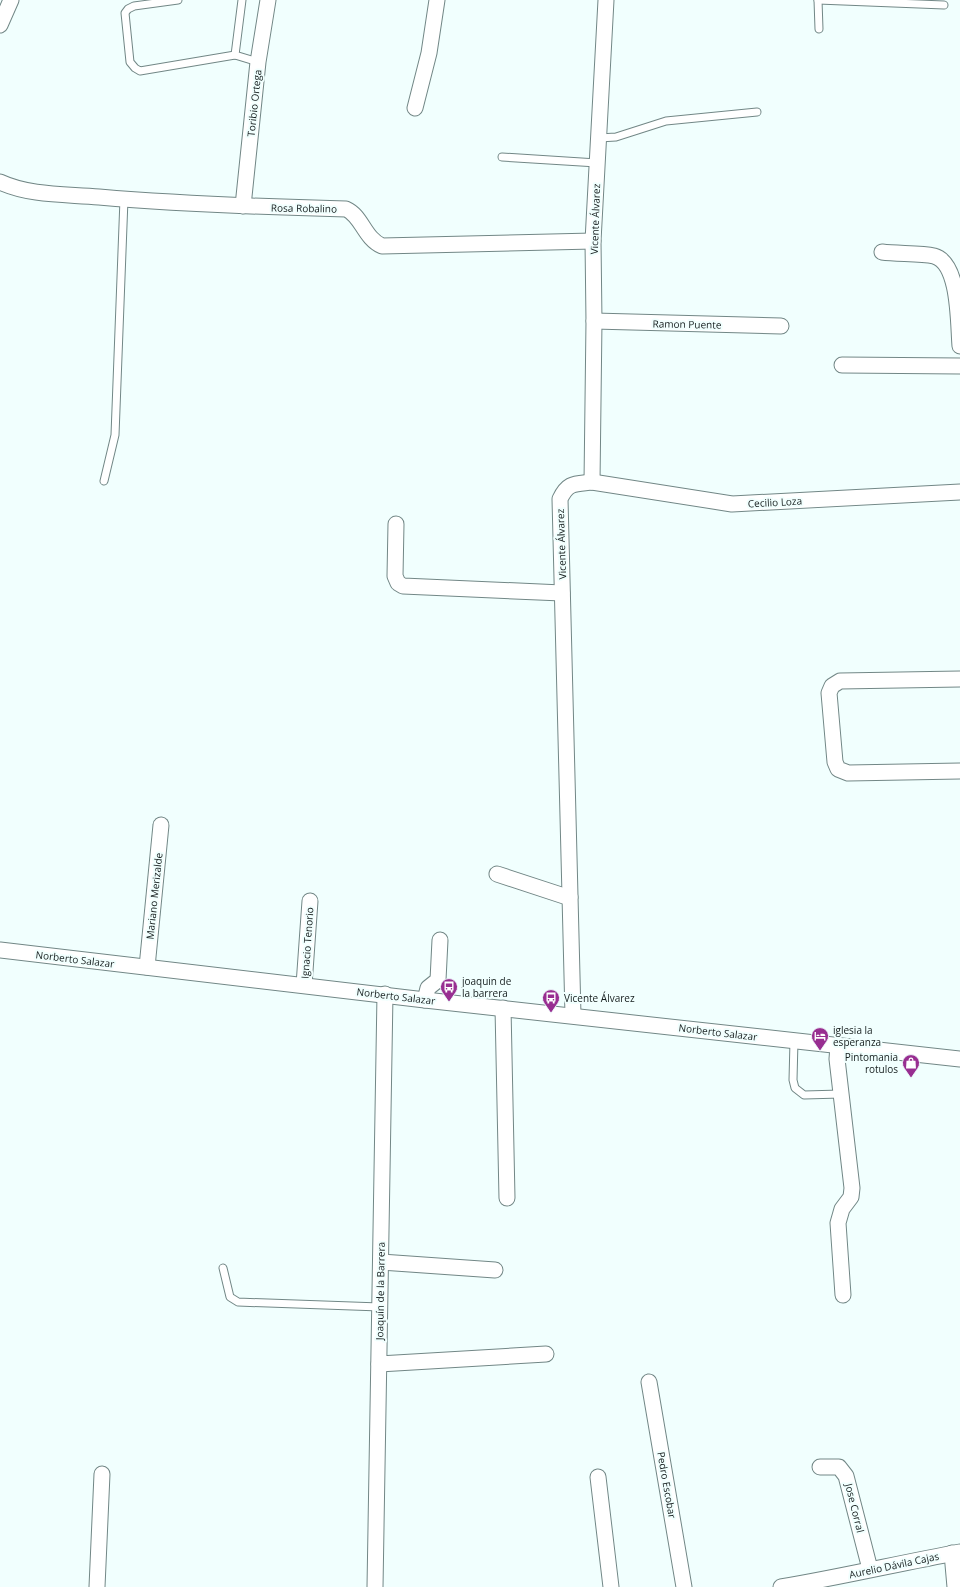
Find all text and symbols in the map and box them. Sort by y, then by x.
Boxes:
street label: Toribio Ortega [244,69,264,137]
street label: Vicente Álvarez [587,183,603,255]
street label: Rosa Robalino [271,200,337,216]
street label: Ramon Puente [652,316,722,332]
street label: Cecilio Loza [747,494,803,510]
street label: Vicente Álvarez [553,508,569,580]
street label: Mariano Merizalde [142,852,166,940]
street label: Ignacio Tenorio [298,907,316,979]
street label: Norberto Salazar [35,947,115,971]
place label: joaquin de la barrera [461,974,512,1000]
bus stop icon: joaquin de la barrera [439,977,459,1002]
street label: Norberto Salazar [356,984,436,1008]
bus stop icon: Vicente Álvarez [541,988,561,1013]
place label: Vicente Álvarez [564,991,635,1005]
street label: Norberto Salazar [678,1020,758,1044]
place label: iglesia la esperanza [833,1023,881,1049]
hotel icon: iglesia la esperanza [810,1026,830,1051]
place label: Pintomania rotulos [845,1050,898,1076]
shop icon: Pintomania rotulos [901,1053,921,1078]
street label: Joaquín de la Barrera [372,1242,388,1341]
street label: Pedro Escobar [654,1451,680,1519]
street label: Jose Corral [842,1481,868,1534]
street label: Aurelio Dávila Cajas [848,1549,940,1581]

